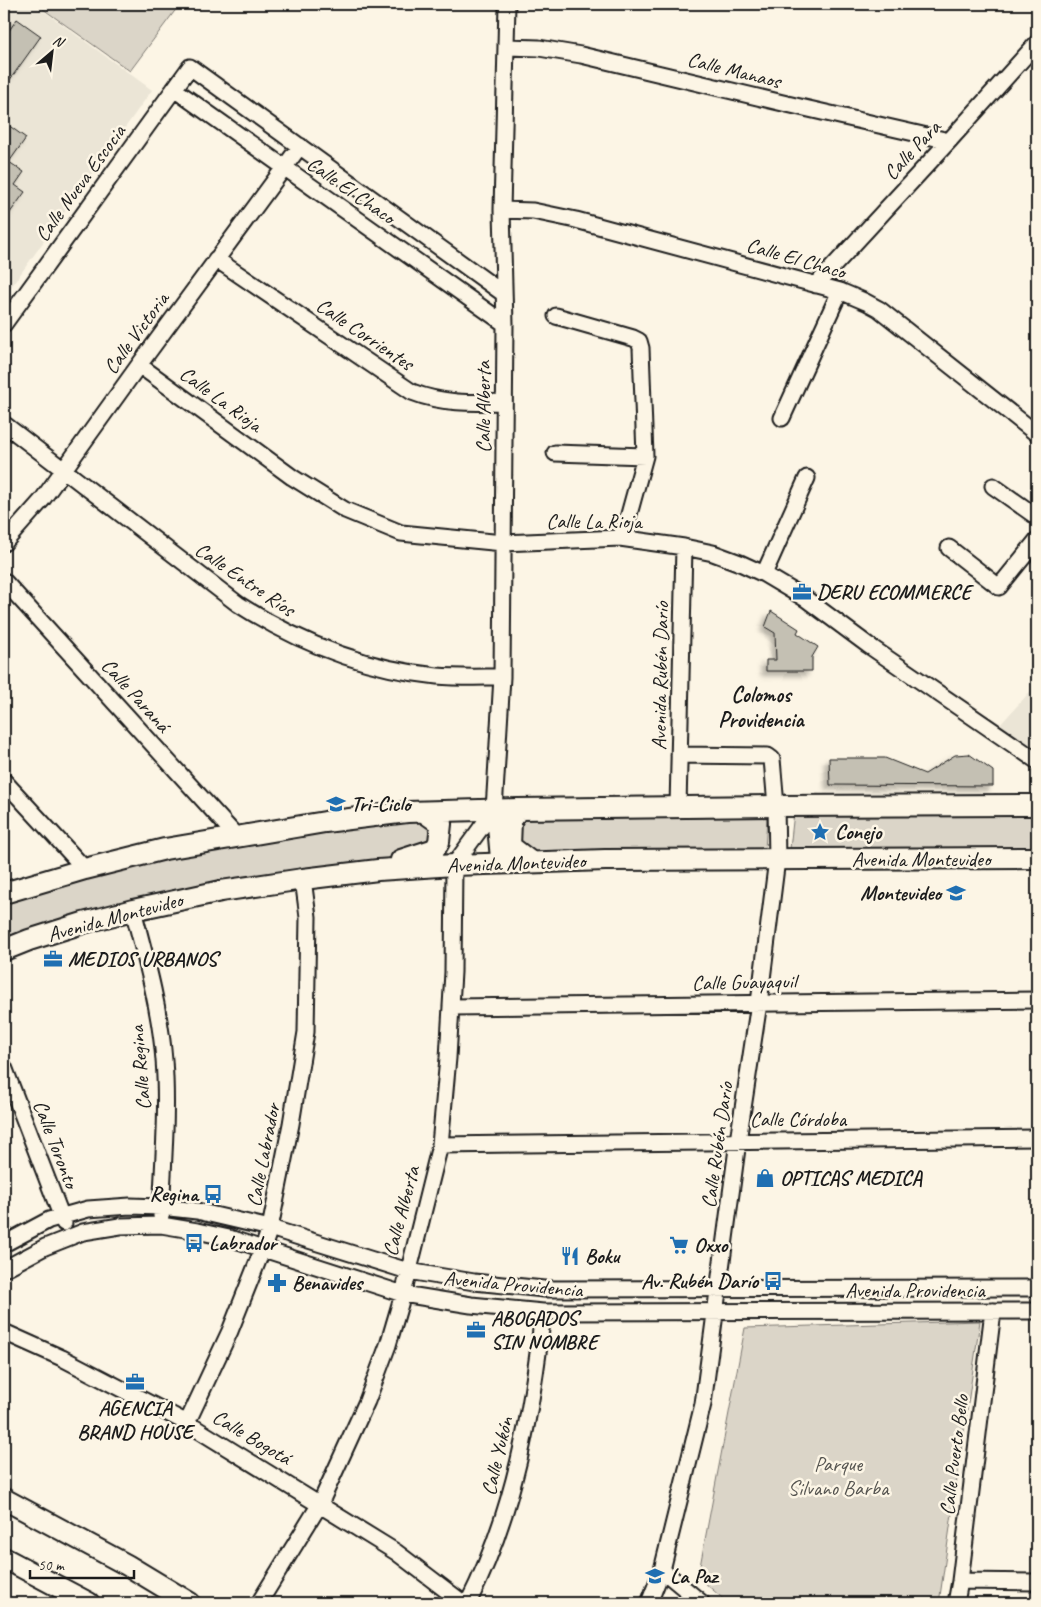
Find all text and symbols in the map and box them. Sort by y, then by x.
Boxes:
north arrow [28,28,78,78]
text: N [50,31,68,52]
street label: Calle Manaos [685,46,785,95]
street label: Calle Para [878,113,947,185]
street label: Calle Nueva Escocia [29,118,132,247]
street label: Calle El Chaco [302,150,402,231]
street label: Calle El Chaco [744,232,851,285]
street label: Calle Victoria [98,285,176,379]
street label: Calle Corrientes [311,292,420,377]
street label: Calle Alberta [470,359,496,453]
street label: Calle La Rioja [175,360,269,439]
street label: Calle La Rioja [546,508,644,534]
street label: Calle Entre Ríos [190,536,301,623]
place label: DERU ECOMMERCE [817,579,974,605]
office icon: DERU ECOMMERCE [791,581,813,603]
street label: Avenida Rubén Darío [646,600,674,750]
street label: Calle Paraná [96,653,177,739]
district label: Colomos Providencia [718,681,806,734]
place label: Tri-Ciclo [351,791,413,817]
school or university icon: Tri-Ciclo [325,793,347,815]
place label: Conejo [835,819,883,845]
place icon: Conejo [809,821,831,843]
street label: Avenida Montevideo [852,846,993,872]
street label: Avenida Montevideo [446,847,588,878]
place label: Montevideo [860,880,943,906]
school or university icon: Montevideo [945,882,967,904]
street label: Avenida Montevideo [45,886,188,948]
place label: MEDIOS URBANOS [68,946,222,972]
office icon: MEDIOS URBANOS [42,948,64,970]
street label: Calle Guayaquil [692,968,800,996]
street label: Calle Regina [123,1023,157,1111]
street label: Calle Rubén Darío [695,1079,739,1210]
street label: Calle Toronto [27,1096,86,1194]
street label: Calle Labrador [240,1100,286,1209]
street label: Calle Córdoba [750,1106,848,1132]
street label: Calle Alberta [377,1162,426,1259]
place label: OPTICAS MEDICA [780,1165,923,1191]
shop icon: OPTICAS MEDICA [754,1167,776,1189]
place label: Regina [150,1181,200,1207]
bus stop icon: Regina [202,1183,224,1205]
place label: Labrador [209,1230,279,1256]
bus stop icon: Labrador [183,1232,205,1254]
place label: Oxxo [694,1232,729,1258]
supermarket icon: Oxxo [668,1234,690,1256]
place label: Boku [585,1243,621,1269]
restaurant icon: Boku [559,1245,581,1267]
street label: Avenida Providencia [442,1265,585,1303]
place label: Av. Rubén Darío [641,1268,759,1294]
place label: Benavides [292,1270,365,1296]
bus stop icon: Av. Rubén Darío [762,1270,784,1292]
pharmacy icon: Benavides [266,1272,288,1294]
street label: Avenida Providencia [845,1277,986,1303]
place label: ABOGADOS SIN NOMBRE [491,1305,601,1355]
office icon: ABOGADOS SIN NOMBRE [465,1319,487,1341]
office icon: AGENCIA BRAND HOUSE [124,1371,146,1393]
street label: Calle Puerto Bello [934,1392,974,1517]
place label: AGENCIA BRAND HOUSE [77,1395,196,1445]
street label: Calle Bogotá [208,1403,298,1472]
street label: Calle Yukón [475,1414,519,1498]
park label: Parque Silvano Barba [788,1451,890,1501]
scale bar [30,1547,134,1579]
text: 50 m [38,1556,65,1575]
place label: La Paz [670,1563,720,1589]
school or university icon: La Paz [644,1565,666,1587]

